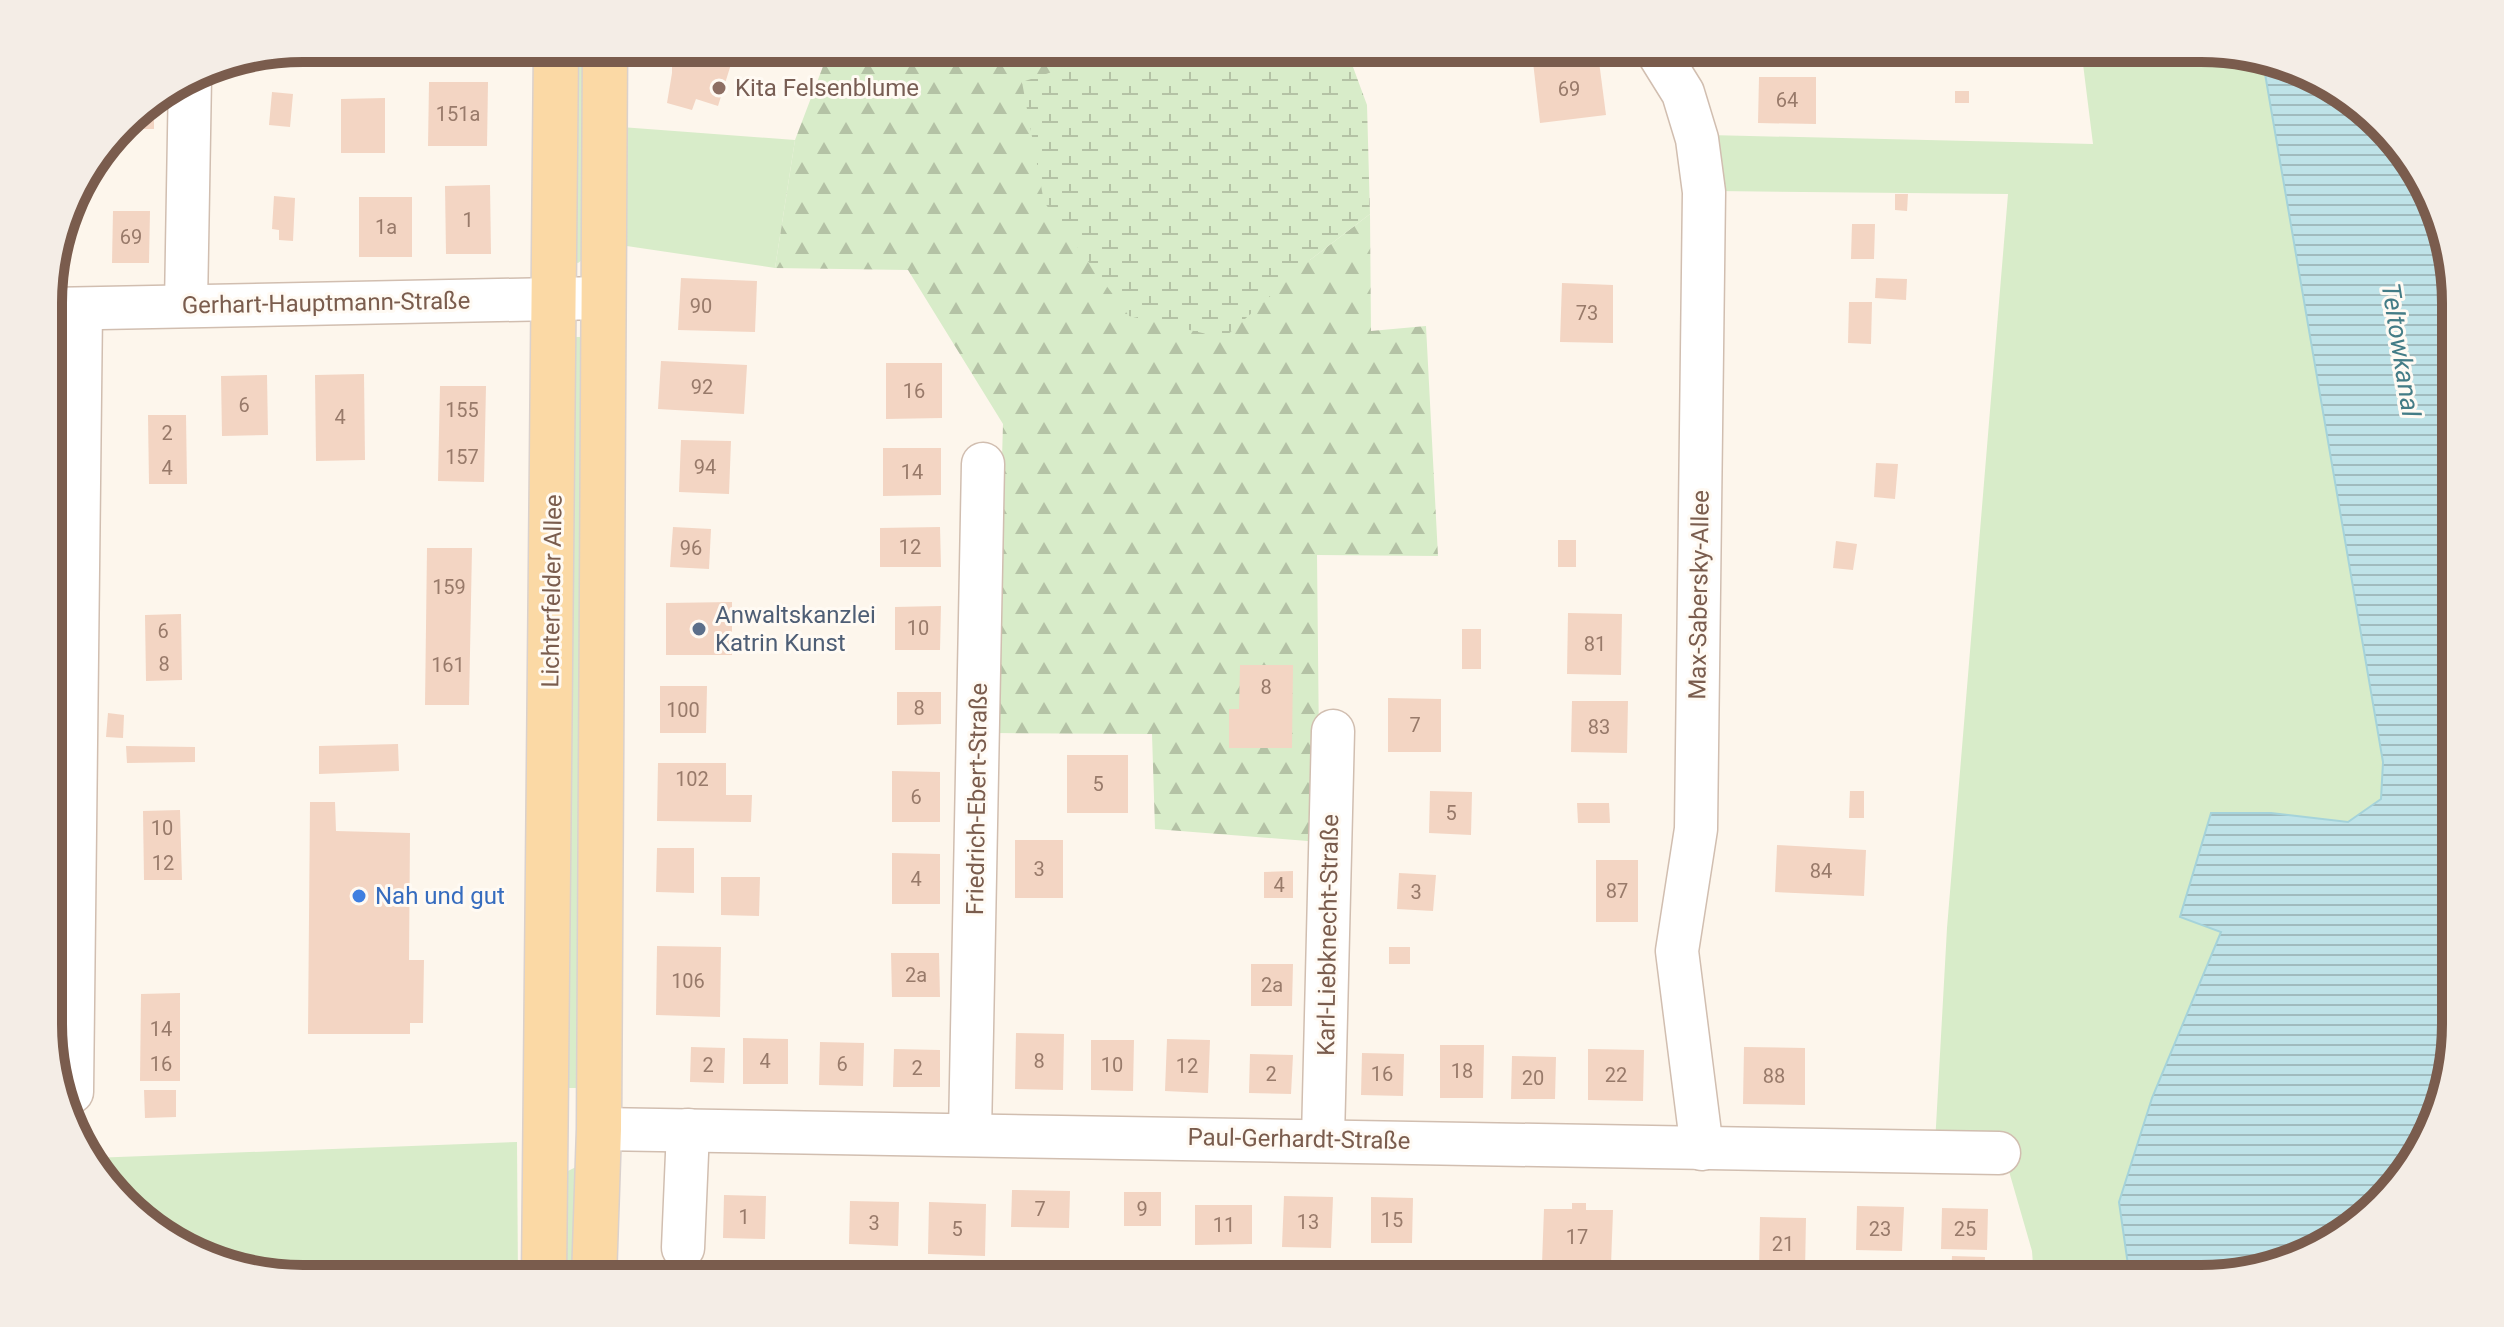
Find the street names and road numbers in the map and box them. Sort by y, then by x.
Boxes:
street label: Gerhart-Hauptmann-Straße [182,286,470,320]
street label: Max-Sabersky-Allee [1683,490,1715,700]
street label: Lichterfelder Allee [536,494,568,688]
street label: Friedrich-Ebert-Straße [961,683,993,915]
street label: Karl-Liebknecht-Straße [1312,814,1344,1056]
street label: Paul-Gerhardt-Straße [1187,1123,1411,1155]

